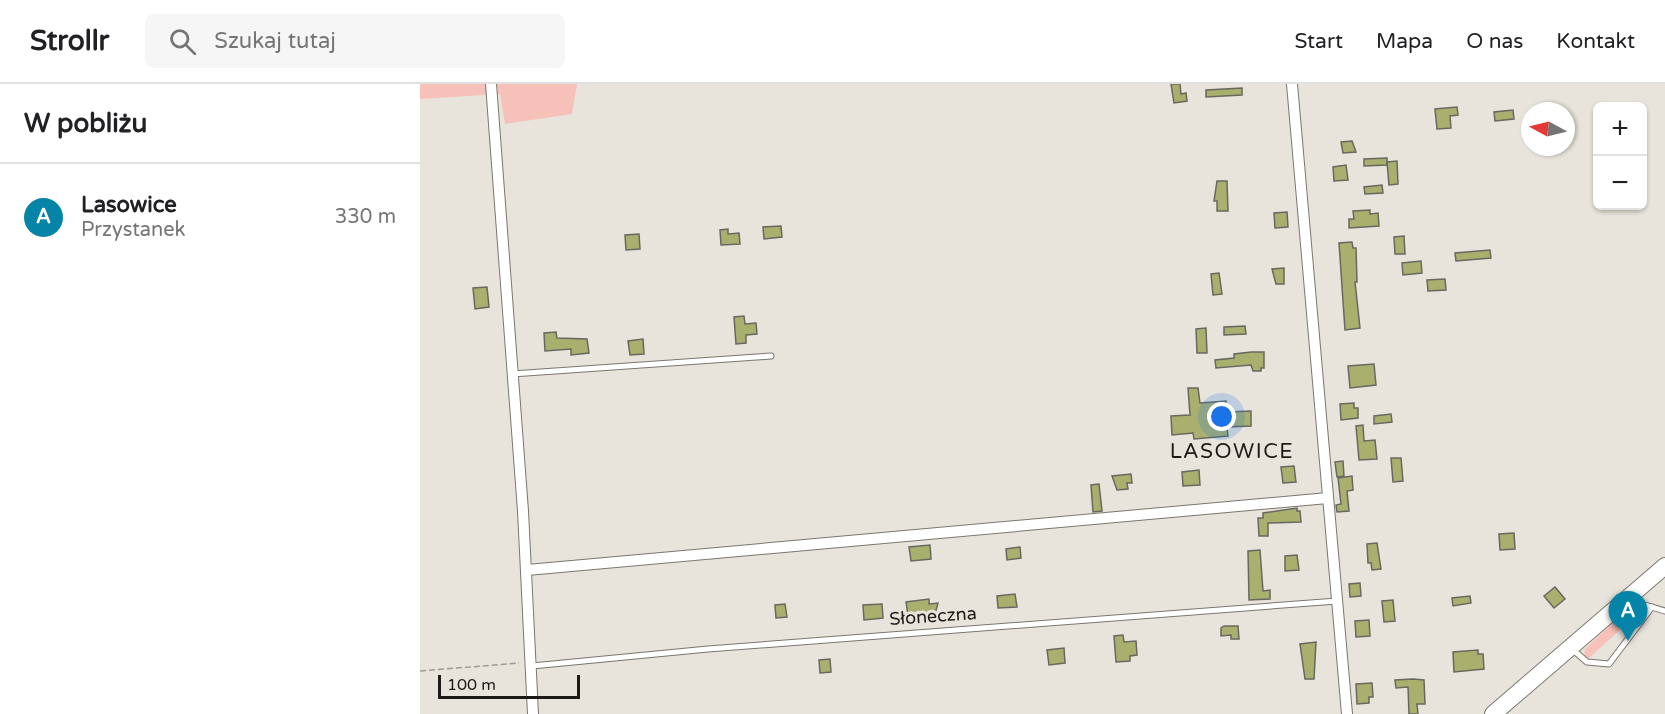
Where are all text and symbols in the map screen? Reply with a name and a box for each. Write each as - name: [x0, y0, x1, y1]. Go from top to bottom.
- search box: [145, 14, 565, 68]
- text: Strollr: [30, 24, 109, 58]
- icon: search: [166, 25, 199, 58]
- text: Szukaj tutaj: [214, 28, 336, 54]
- text: Start: [1295, 29, 1343, 54]
- text: Mapa: [1376, 29, 1433, 54]
- text: O nas: [1466, 29, 1523, 54]
- text: Kontakt: [1556, 29, 1635, 54]
- north arrow: [1521, 102, 1575, 156]
- map controls: [1593, 102, 1647, 210]
- button: +: [1593, 102, 1647, 156]
- text: W pobliżu: [24, 108, 147, 139]
- button: −: [1593, 156, 1647, 210]
- text: Lasowice: [81, 192, 177, 218]
- text: A: [36, 205, 51, 229]
- text: 330 m: [335, 205, 396, 229]
- text: Przystanek: [81, 218, 185, 242]
- your location: [1207, 402, 1236, 431]
- district label: LASOWICE: [1170, 439, 1294, 464]
- pin: A: [1608, 592, 1648, 641]
- street label: Słoneczna: [889, 602, 977, 630]
- scale bar: [438, 672, 580, 700]
- text: 100 m: [447, 675, 496, 695]

